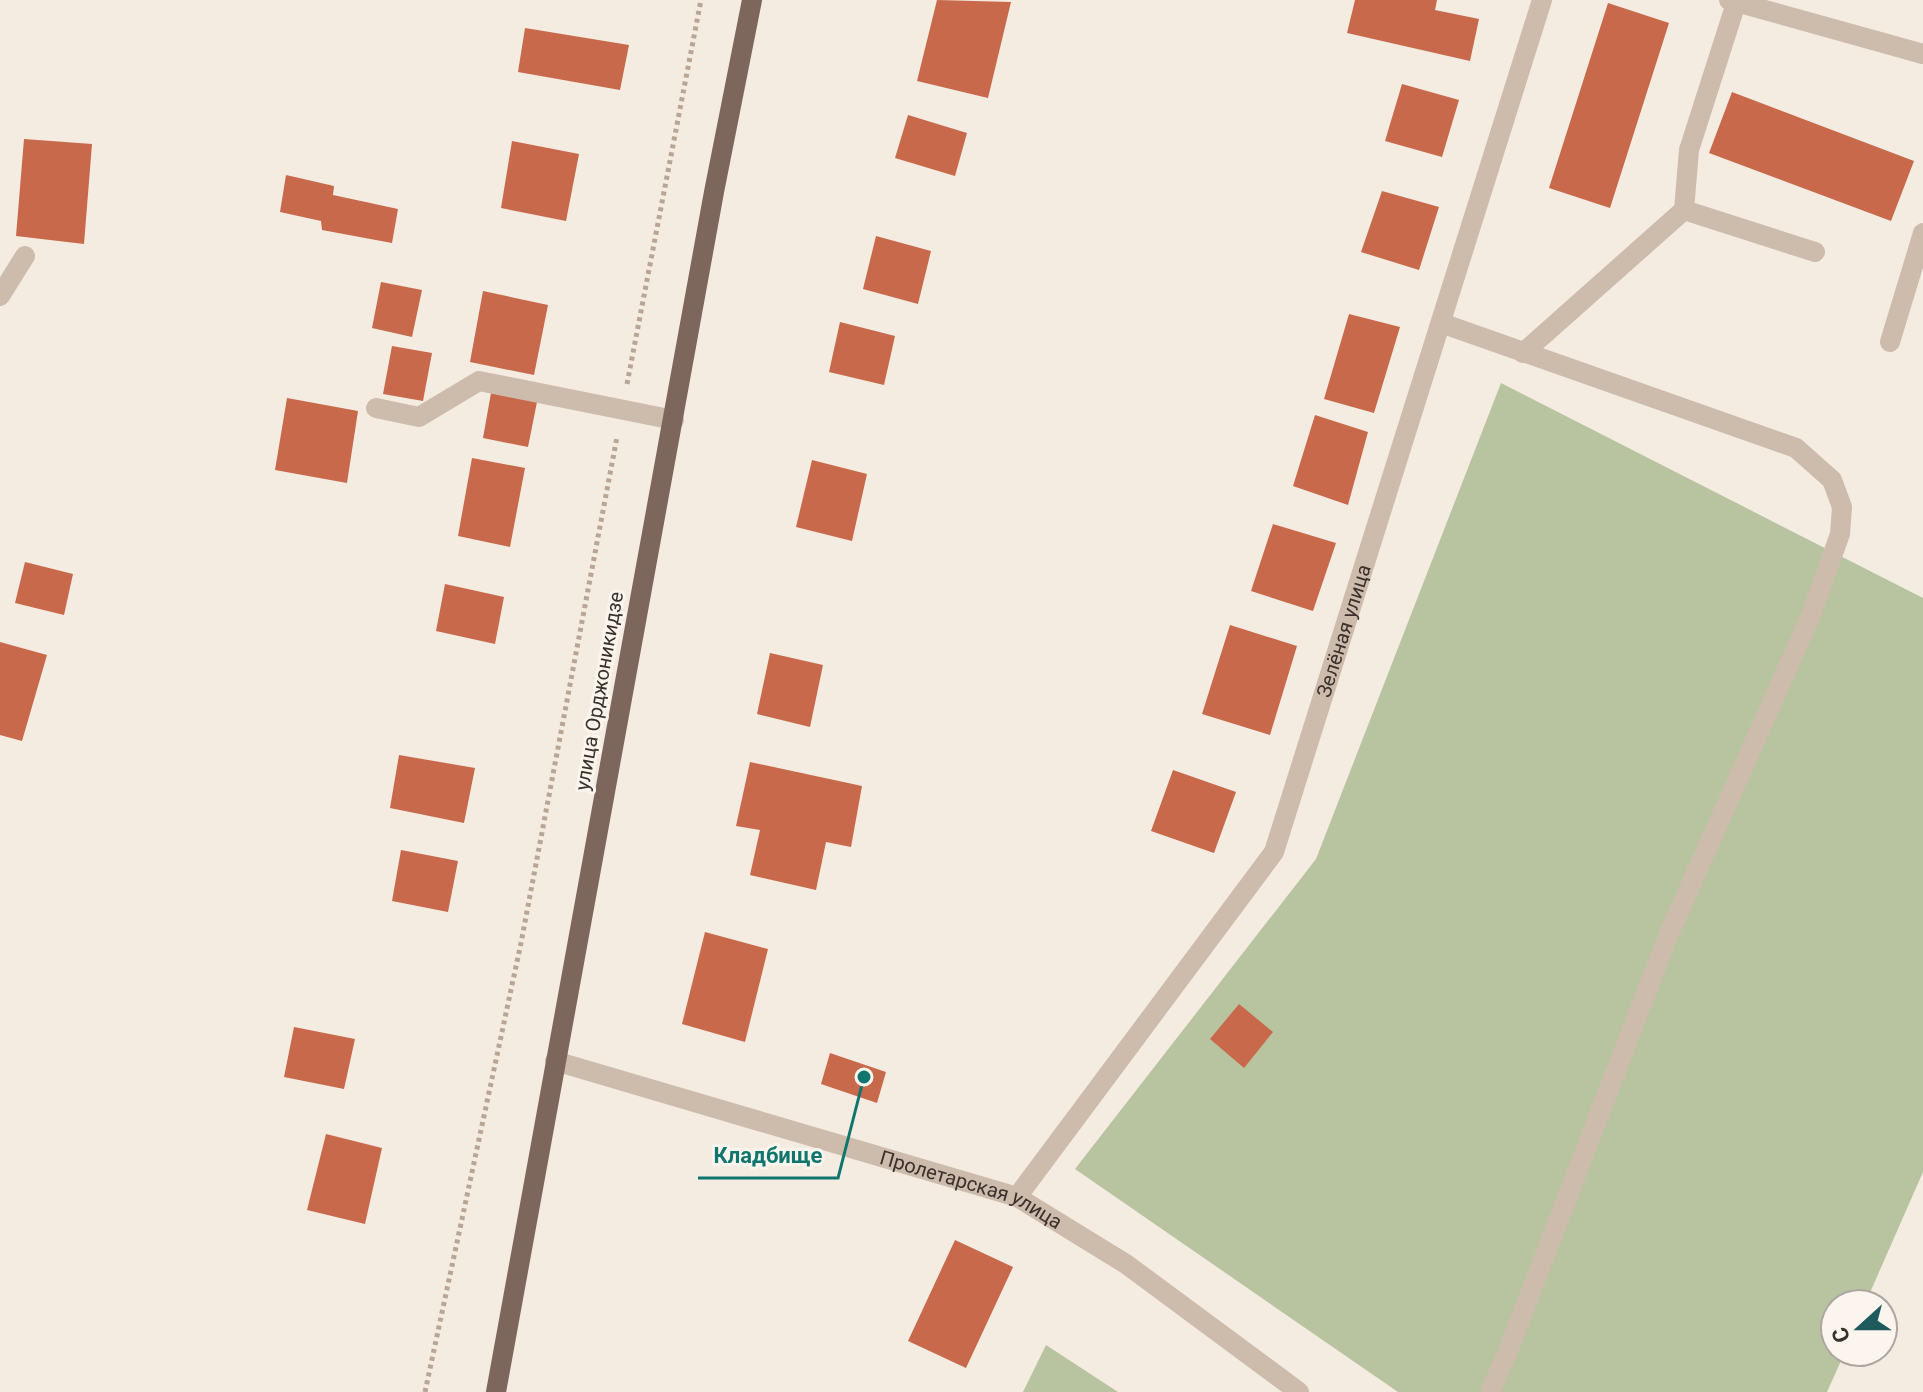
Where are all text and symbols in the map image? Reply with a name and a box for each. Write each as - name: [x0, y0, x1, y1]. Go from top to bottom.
- street label: Зелёная улица: [1311, 561, 1376, 700]
- street label: улица Орджоникидзе: [570, 590, 628, 792]
- callout: Кладбище: [698, 1132, 838, 1178]
- text: Кладбище: [714, 1143, 823, 1168]
- street label: Пролетарская улица: [877, 1145, 1067, 1234]
- north arrow: [1819, 1288, 1899, 1368]
- text: С: [1827, 1324, 1855, 1346]

